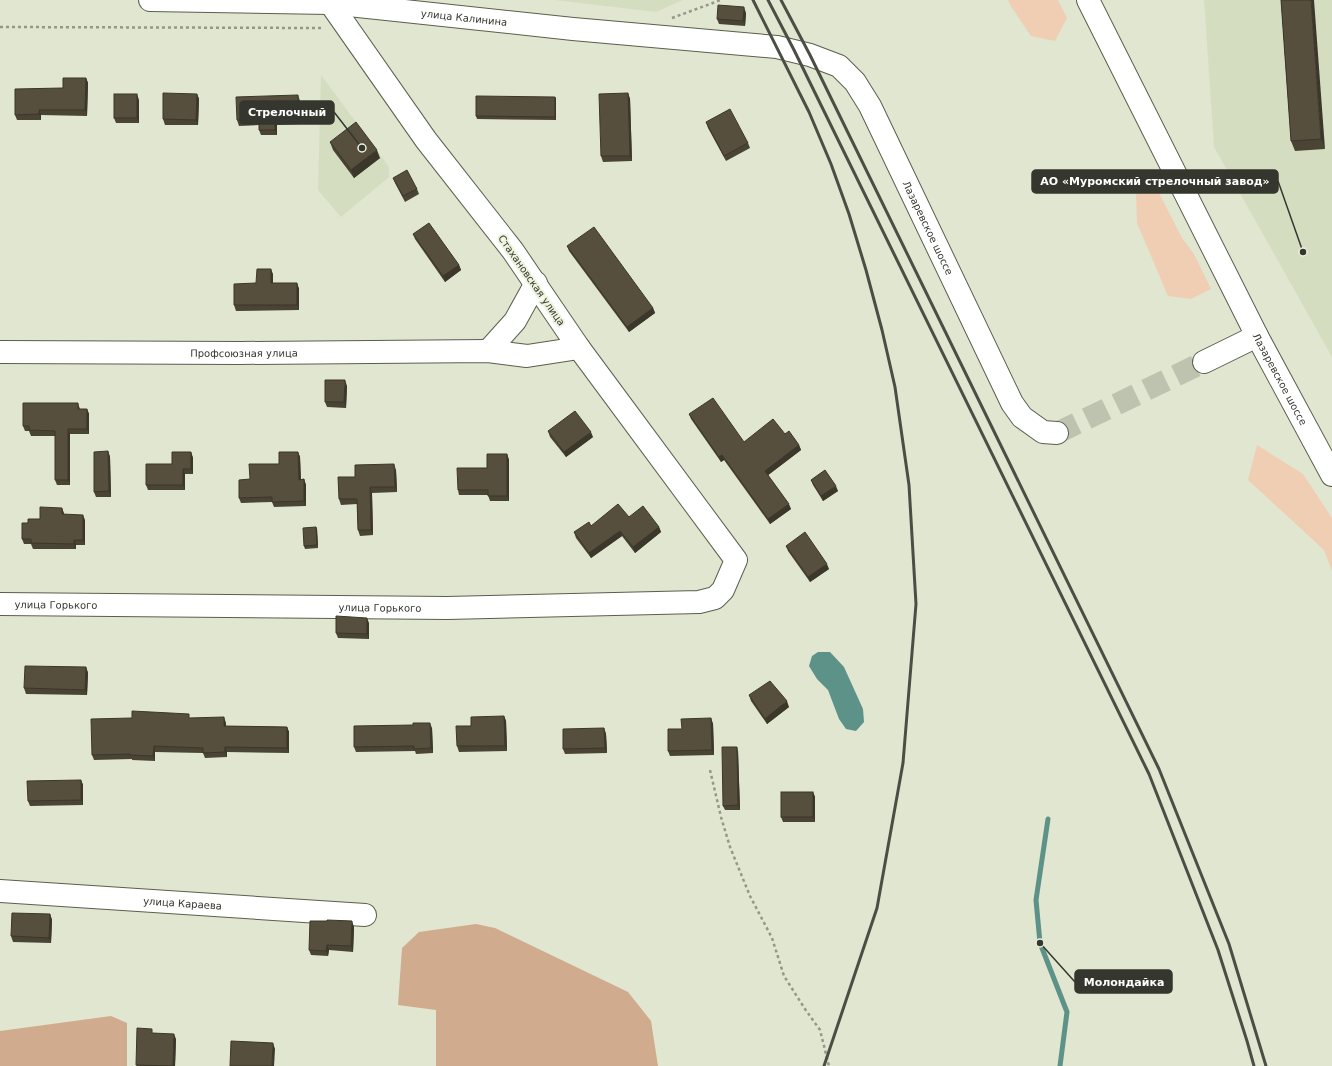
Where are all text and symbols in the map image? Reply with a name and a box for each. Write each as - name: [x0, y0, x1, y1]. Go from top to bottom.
- street label: улица Калинина: [420, 8, 508, 28]
- callout: Стрелочный: [240, 101, 334, 124]
- text: Стрелочный: [248, 106, 326, 119]
- callout: АО «Муромский стрелочный завод»: [1032, 170, 1278, 193]
- text: АО «Муромский стрелочный завод»: [1040, 175, 1270, 188]
- street label: Лазаревское шоссе: [901, 179, 955, 277]
- street label: Стахановская улица: [496, 233, 567, 328]
- street label: Лазаревское шоссе: [1250, 331, 1309, 427]
- street label: Профсоюзная улица: [190, 348, 298, 359]
- street label: улица Горького: [14, 599, 98, 611]
- street label: улица Горького: [338, 602, 422, 614]
- street label: улица Караева: [143, 895, 222, 912]
- callout: Молондайка: [1075, 970, 1172, 993]
- text: Молондайка: [1084, 976, 1164, 989]

